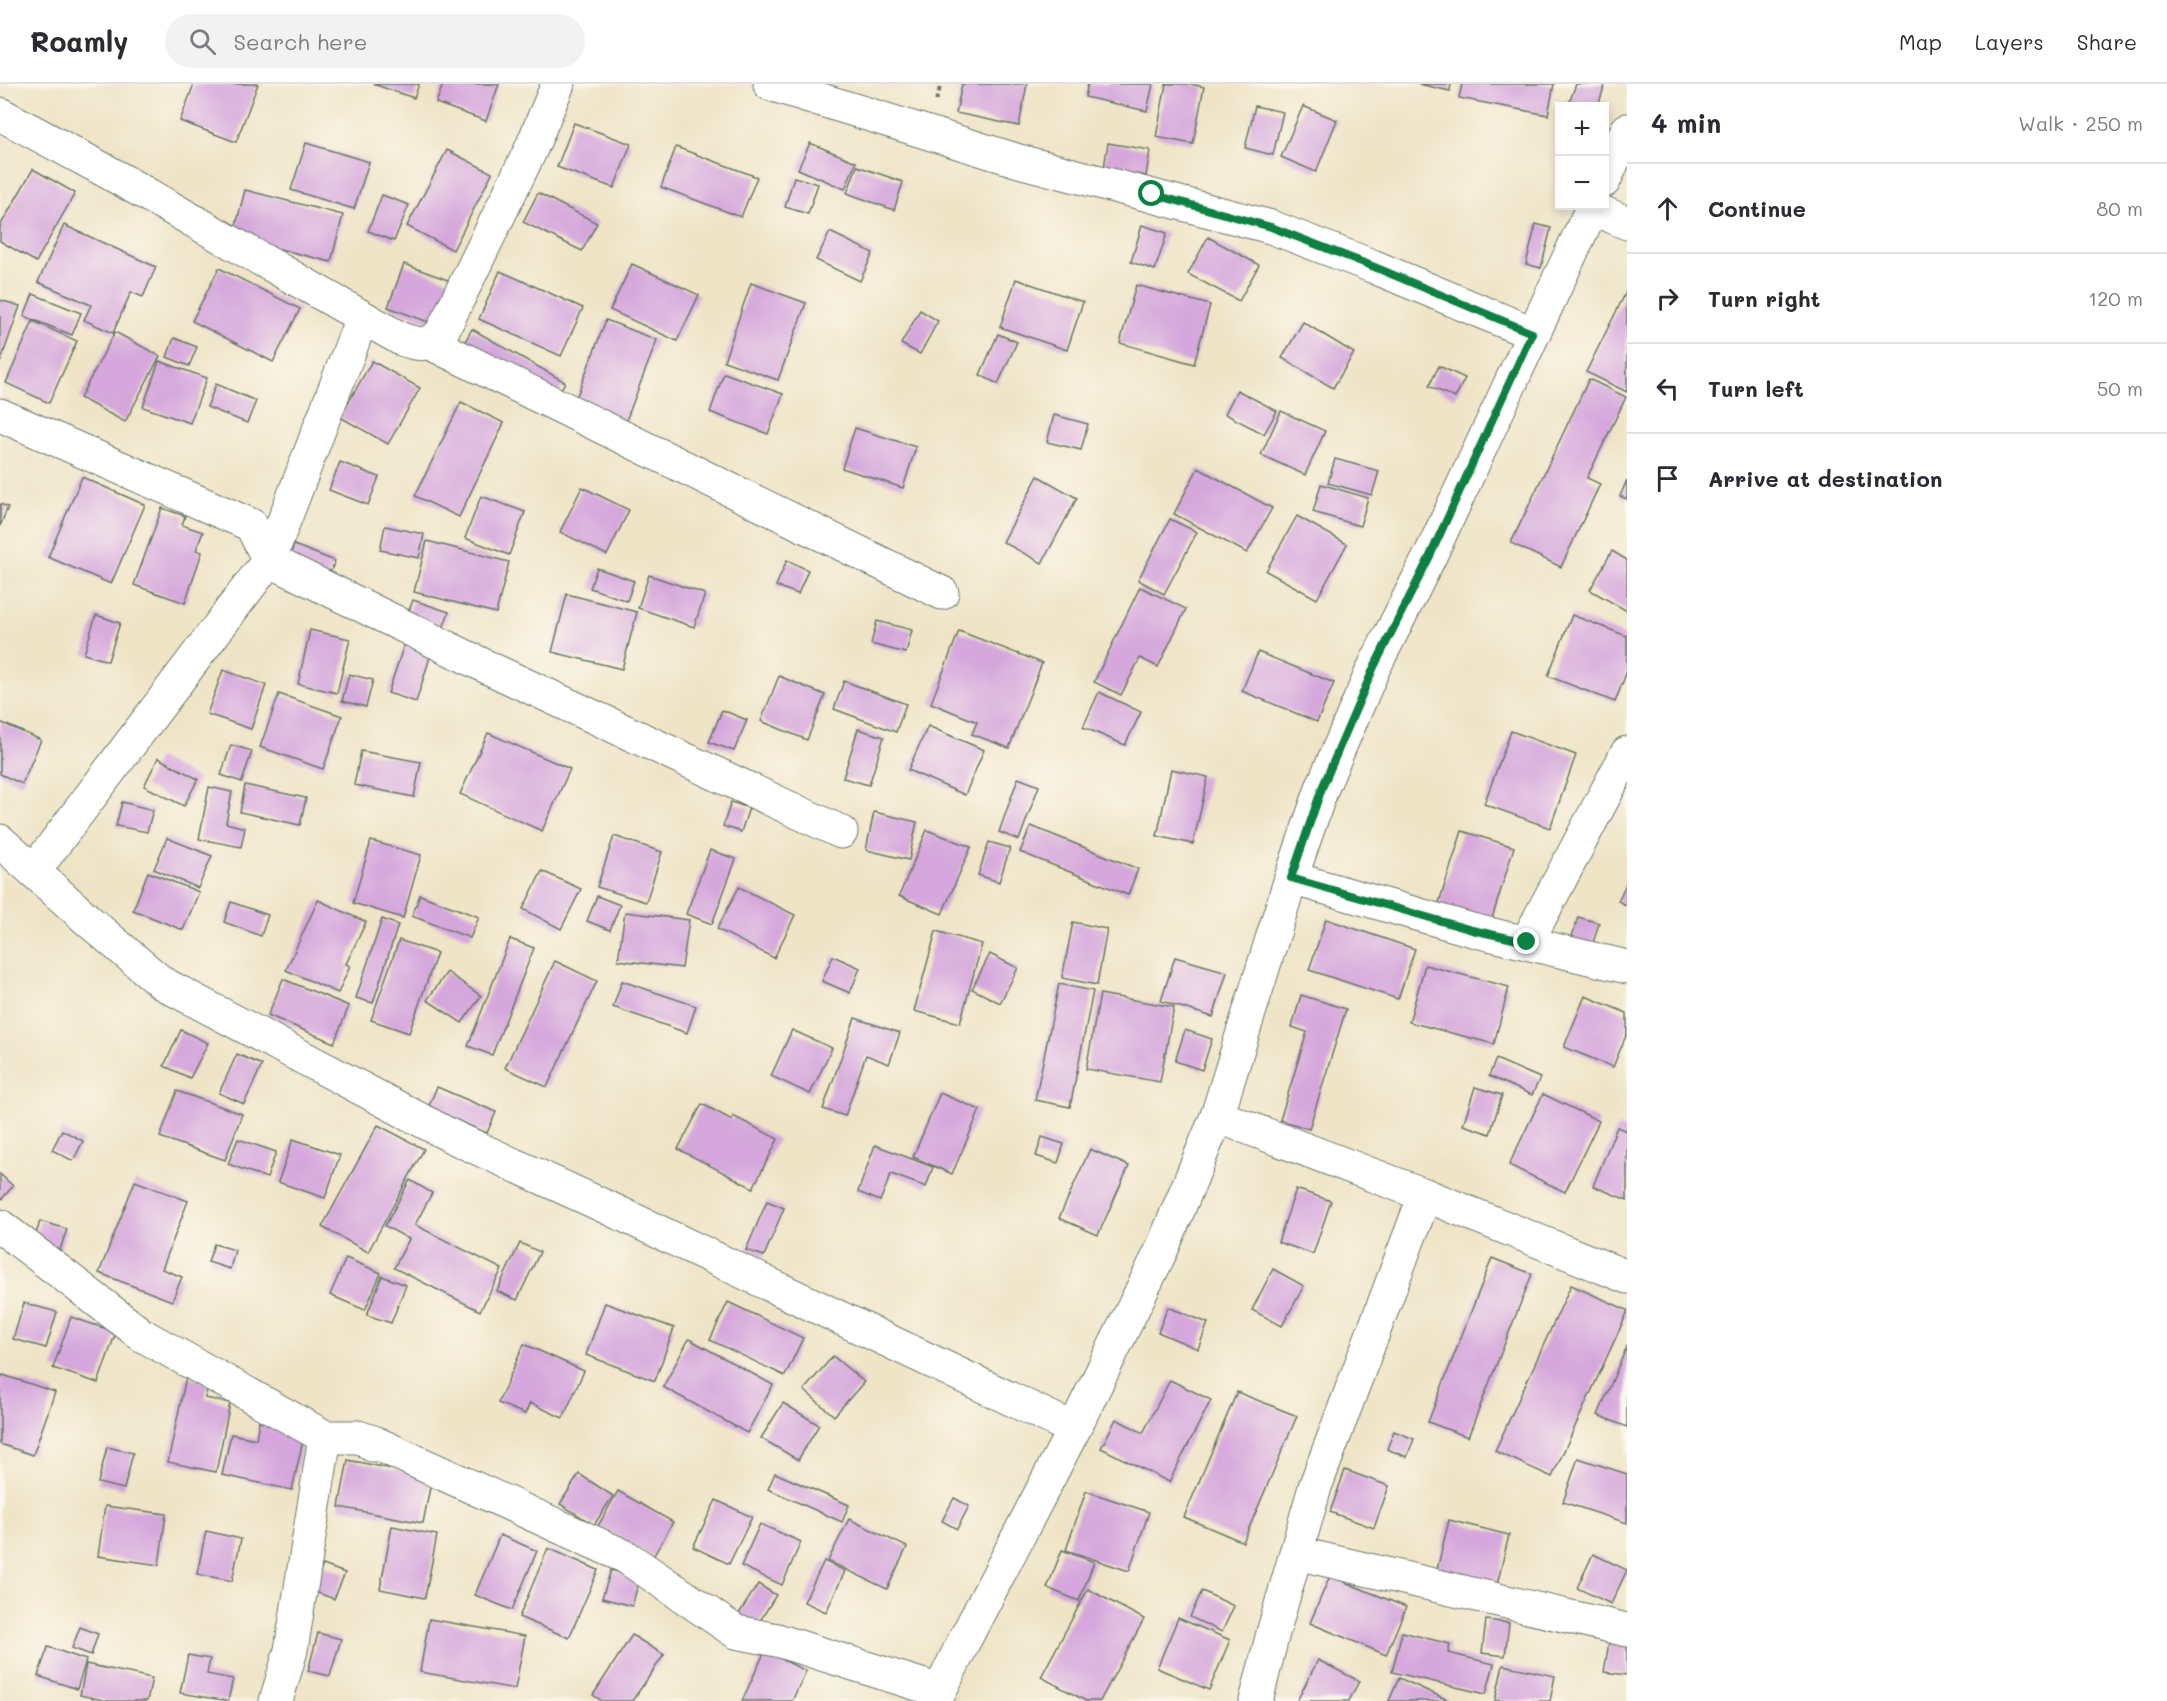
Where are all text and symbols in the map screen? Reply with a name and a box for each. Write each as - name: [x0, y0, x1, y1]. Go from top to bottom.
- search box: [165, 14, 585, 68]
- text: Roamly: [30, 23, 129, 59]
- icon: search: [186, 25, 219, 58]
- text: Search here: [234, 27, 367, 56]
- text: Map: [1899, 28, 1942, 55]
- text: Layers: [1975, 28, 2044, 55]
- text: Share: [2077, 28, 2137, 55]
- map controls: [1555, 102, 1609, 210]
- button: +: [1555, 102, 1609, 156]
- text: 4 min: [1651, 106, 1721, 140]
- text: Walk · 250 m: [2018, 110, 2143, 136]
- button: −: [1555, 156, 1609, 210]
- route start: [1138, 180, 1164, 206]
- icon: ahead: [1651, 192, 1684, 225]
- text: Continue: [1708, 194, 1806, 223]
- text: 80 m: [2096, 195, 2143, 221]
- icon: right: [1651, 282, 1684, 315]
- text: Turn right: [1708, 284, 1820, 313]
- text: 120 m: [2088, 285, 2143, 311]
- icon: left: [1651, 372, 1684, 405]
- text: Turn left: [1708, 374, 1804, 403]
- text: 50 m: [2097, 375, 2143, 401]
- icon: arrive: [1651, 462, 1684, 495]
- text: Arrive at destination: [1708, 464, 1943, 493]
- route end: [1513, 928, 1539, 954]

